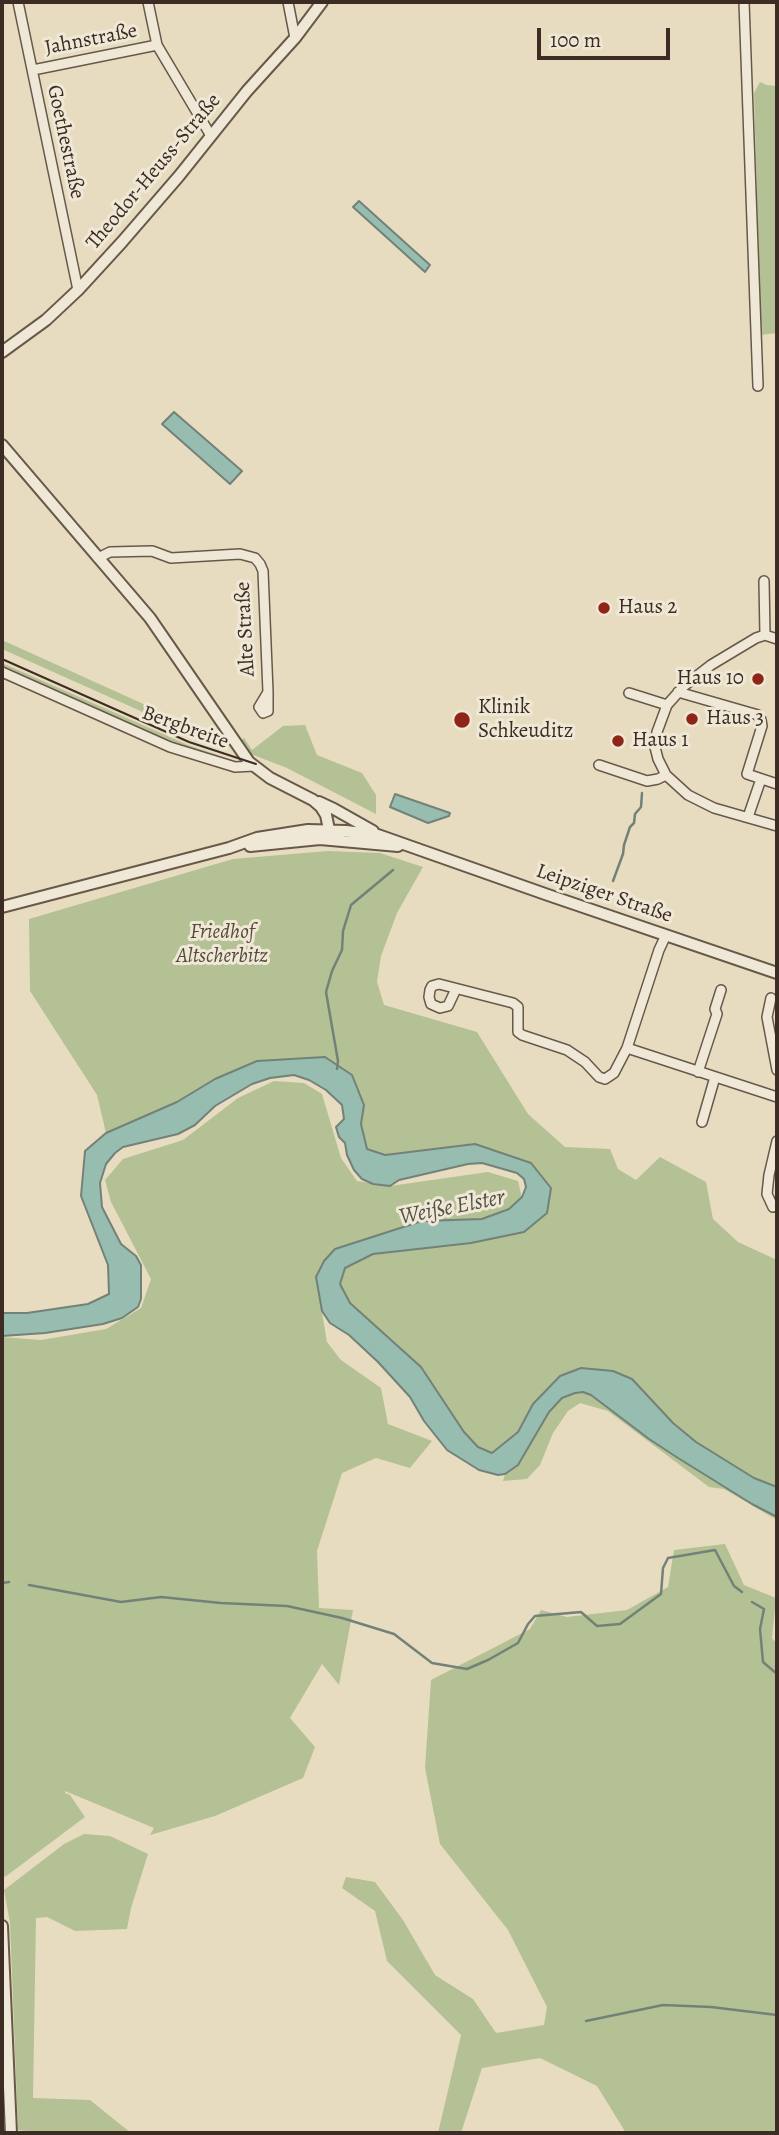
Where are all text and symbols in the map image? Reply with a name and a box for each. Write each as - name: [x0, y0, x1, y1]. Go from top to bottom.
- scale bar: [541, 14, 674, 58]
- street label: Jahnstraße: [43, 19, 139, 61]
- text: 100 m: [550, 26, 601, 54]
- street label: Goethestraße: [41, 83, 89, 201]
- street label: Theodor-Heuss-Straße: [81, 89, 227, 255]
- street label: Alte Straße: [231, 581, 261, 677]
- place label: Haus 2: [618, 595, 677, 621]
- marker: Haus 2: [596, 600, 612, 616]
- place label: Haus 10: [676, 666, 744, 692]
- marker: Haus 10: [750, 671, 766, 687]
- place label: Klinik Schkeuditz: [478, 695, 573, 745]
- street label: Bergbreite: [138, 701, 232, 755]
- place label: Haus 3: [706, 706, 764, 732]
- marker: Klinik Schkeuditz: [452, 710, 472, 730]
- marker: Haus 3: [684, 711, 700, 727]
- place label: Haus 1: [632, 728, 688, 754]
- marker: Haus 1: [610, 733, 626, 749]
- street label: Leipziger Straße: [533, 859, 675, 929]
- park label: Friedhof Altscherbitz: [176, 920, 268, 970]
- water label: Weiße Elster: [397, 1184, 507, 1232]

